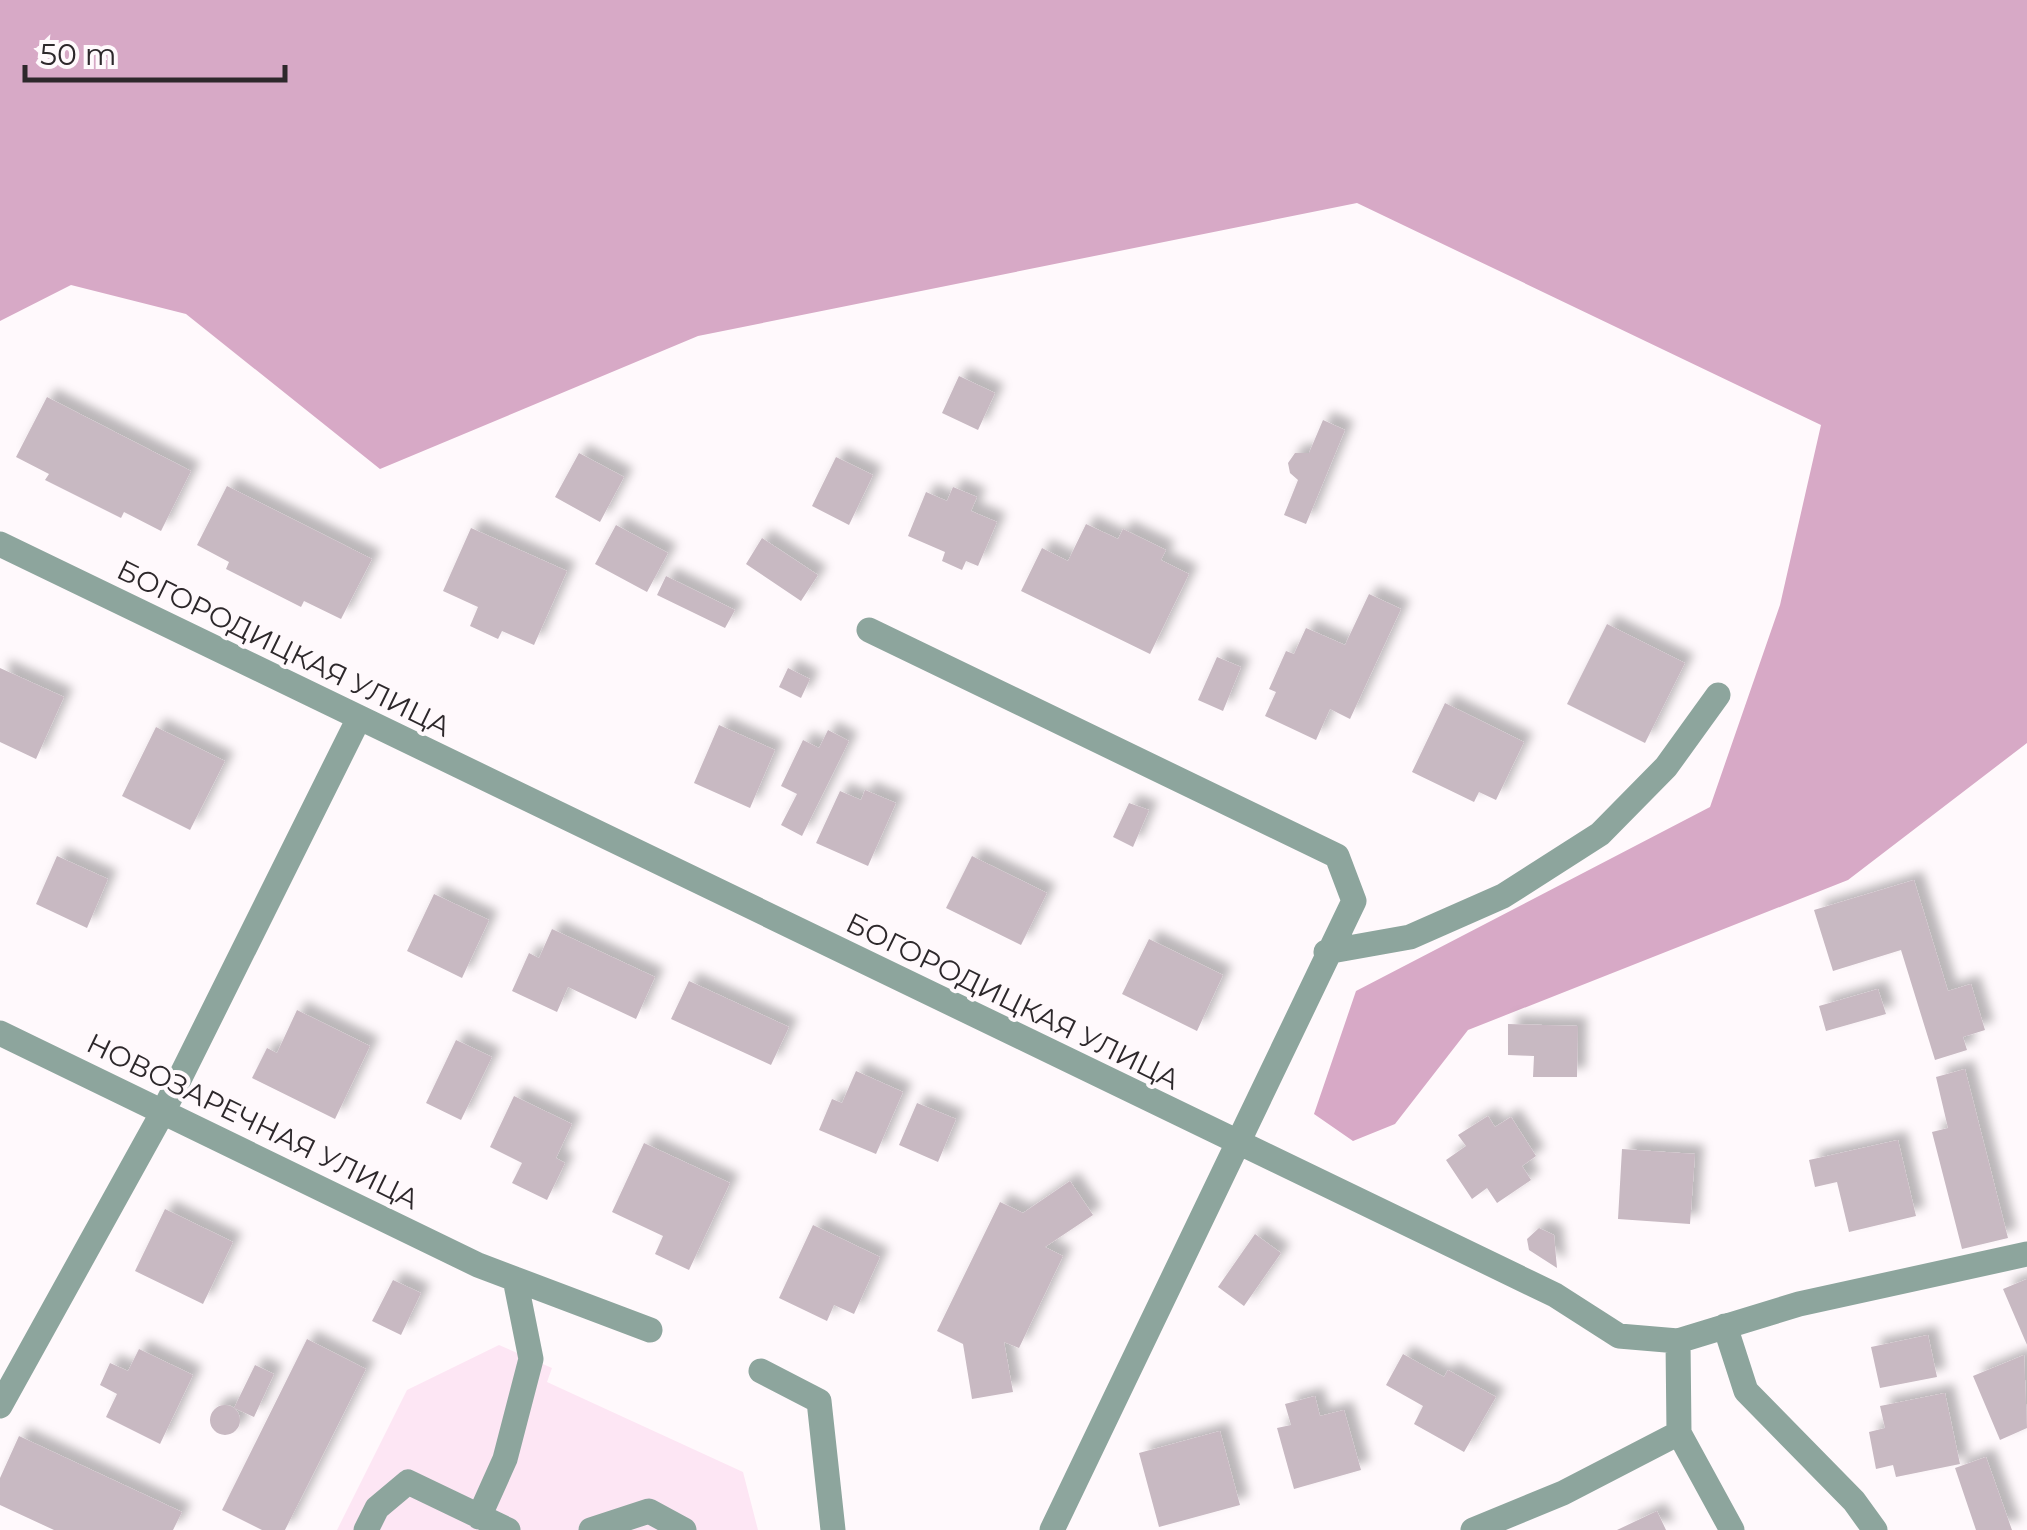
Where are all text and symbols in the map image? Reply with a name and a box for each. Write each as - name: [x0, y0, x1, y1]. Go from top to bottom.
- scale bar: [25, 20, 285, 82]
- text: 50 m: [40, 36, 117, 73]
- street label: БОГОРОДИЦКАЯ УЛИЦА: [112, 552, 456, 744]
- street label: БОГОРОДИЦКАЯ УЛИЦА: [841, 905, 1185, 1097]
- street label: НОВОЗАРЕЧНАЯ УЛИЦА: [81, 1026, 425, 1216]

